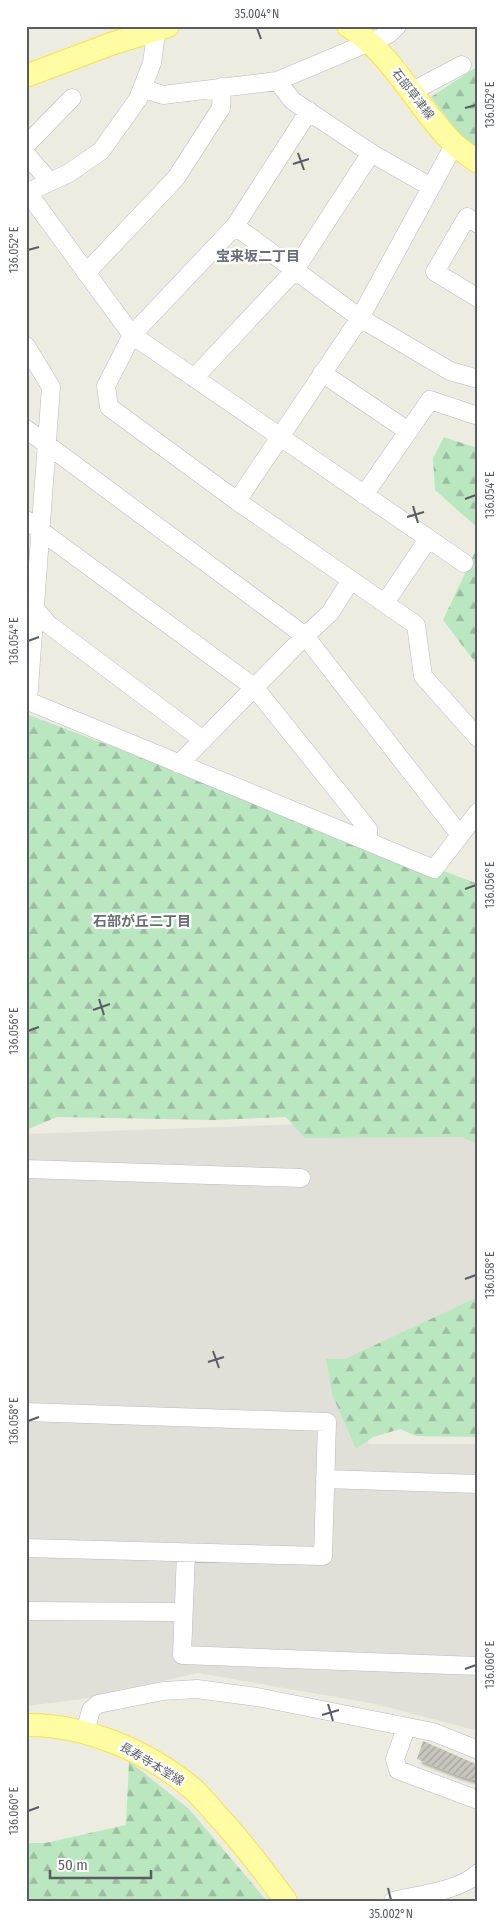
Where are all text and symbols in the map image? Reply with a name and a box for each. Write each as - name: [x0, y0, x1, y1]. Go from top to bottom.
- text: 35.004°N: [235, 7, 279, 21]
- street label: 石部草津線: [389, 66, 437, 122]
- text: 136.052°E: [483, 81, 497, 128]
- text: 136.052°E: [7, 226, 21, 273]
- district label: 宝来坂二丁目: [216, 248, 300, 265]
- text: 136.054°E: [483, 471, 497, 519]
- text: 136.054°E: [7, 617, 21, 665]
- text: 136.056°E: [483, 861, 497, 909]
- district label: 石部が丘二丁目: [93, 913, 191, 930]
- text: 136.056°E: [7, 1007, 21, 1055]
- text: 136.058°E: [483, 1251, 497, 1299]
- text: 136.058°E: [7, 1397, 21, 1445]
- text: 136.060°E: [483, 1641, 497, 1689]
- street label: 長寿寺本堂線: [118, 1739, 186, 1789]
- text: 136.060°E: [7, 1787, 21, 1835]
- scale bar: [50, 1847, 151, 1879]
- text: 50 m: [58, 1856, 88, 1874]
- text: 35.002°N: [369, 1907, 413, 1921]

